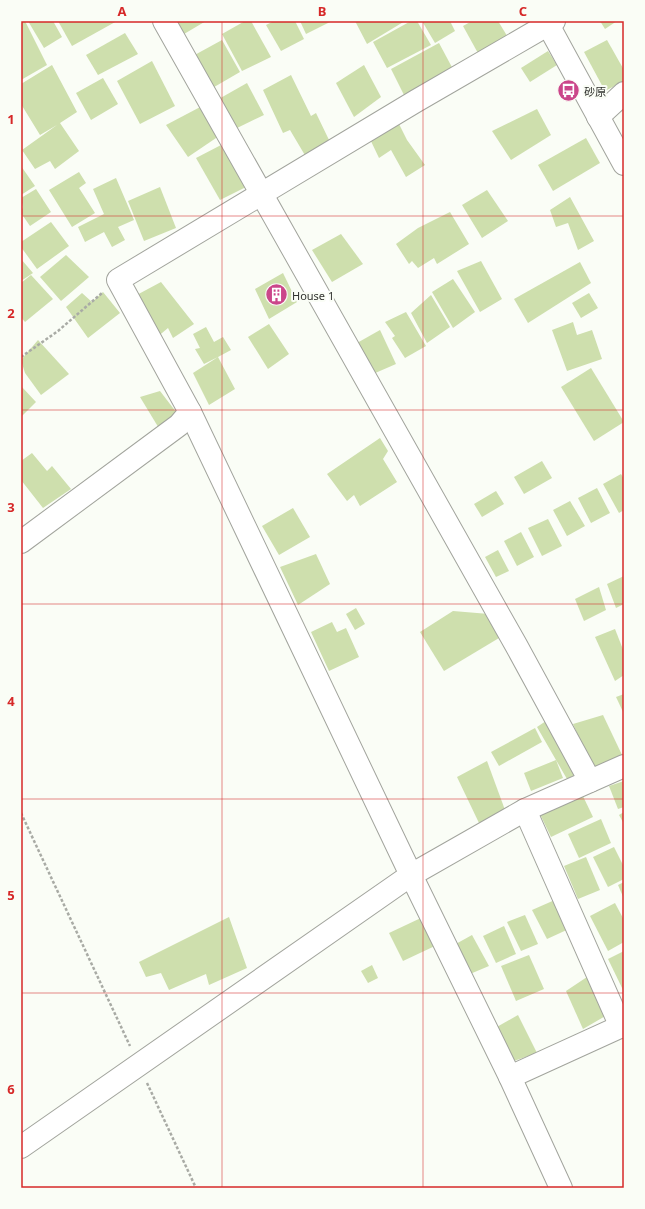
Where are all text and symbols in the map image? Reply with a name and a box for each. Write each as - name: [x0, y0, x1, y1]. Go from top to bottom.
- text: A: [118, 2, 127, 20]
- text: B: [318, 2, 326, 20]
- text: C: [519, 2, 527, 20]
- bus stop icon: 砂原: [555, 78, 581, 104]
- place label: 砂原: [584, 84, 606, 99]
- text: 1: [7, 110, 15, 128]
- building icon: House 1: [263, 282, 289, 308]
- place label: House 1: [292, 288, 334, 303]
- text: 2: [7, 304, 15, 322]
- text: 3: [7, 498, 15, 516]
- text: 4: [7, 692, 15, 710]
- text: 5: [7, 886, 15, 904]
- text: 6: [7, 1080, 15, 1098]

